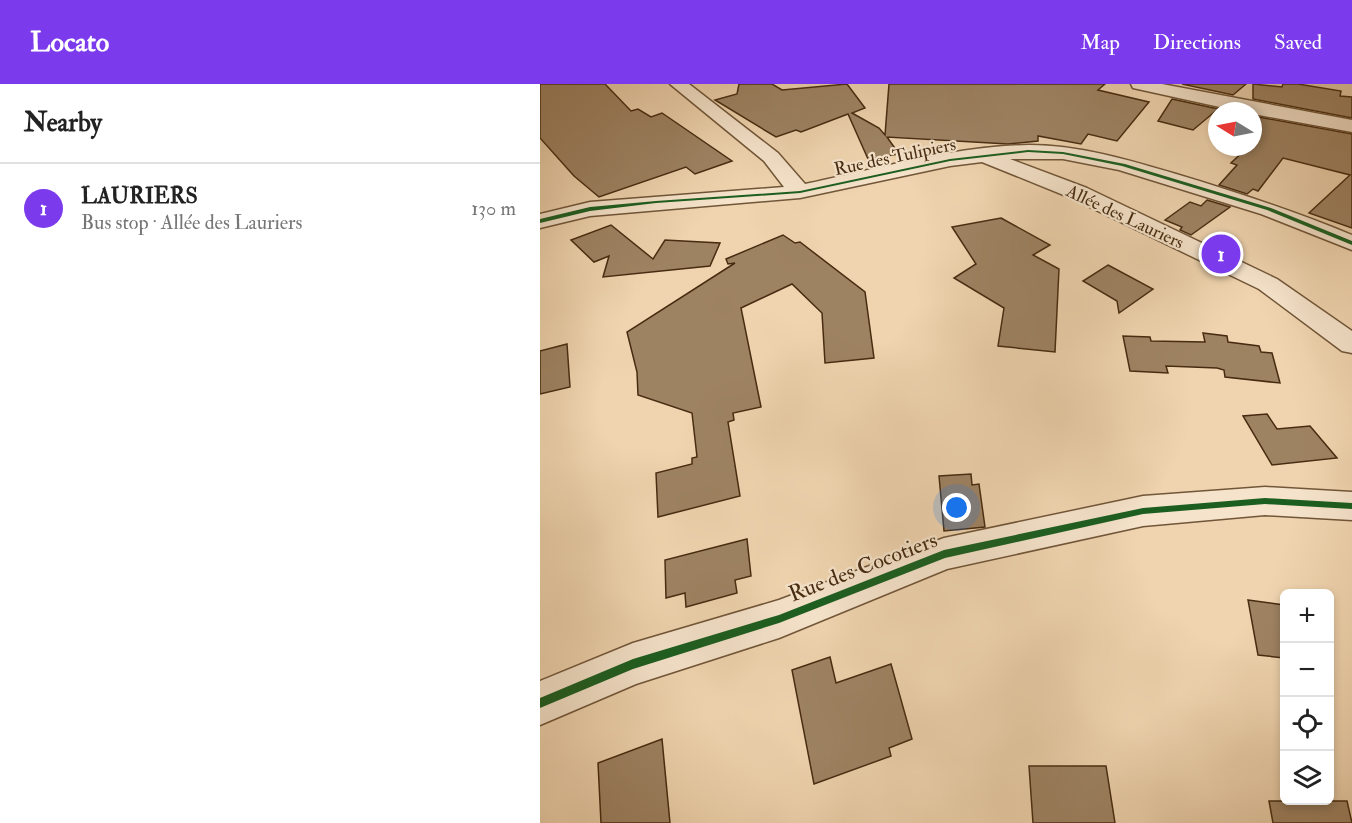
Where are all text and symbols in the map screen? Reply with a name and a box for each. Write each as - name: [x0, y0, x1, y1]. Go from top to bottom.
- text: Locato: [30, 25, 109, 60]
- text: Map: [1080, 29, 1120, 56]
- text: Directions: [1153, 29, 1241, 56]
- text: Saved: [1274, 29, 1322, 56]
- north arrow: [1208, 102, 1262, 156]
- text: Nearby: [24, 107, 102, 139]
- street label: Rue des Tulipiers: [832, 133, 958, 181]
- street label: Allée des Lauriers: [1062, 179, 1188, 254]
- text: LAURIERS: [81, 182, 198, 210]
- text: 1: [40, 196, 47, 221]
- text: 130 m: [471, 196, 516, 221]
- text: Bus stop · Allée des Lauriers: [81, 210, 302, 235]
- pin: 1: [1202, 232, 1240, 276]
- your location: [942, 493, 971, 522]
- street label: Rue des Cocotiers: [785, 526, 941, 608]
- map controls: [1280, 589, 1334, 805]
- button: +: [1280, 589, 1334, 643]
- button: −: [1280, 643, 1334, 697]
- button: locate: [1280, 697, 1334, 751]
- button: layers: [1280, 751, 1334, 805]

